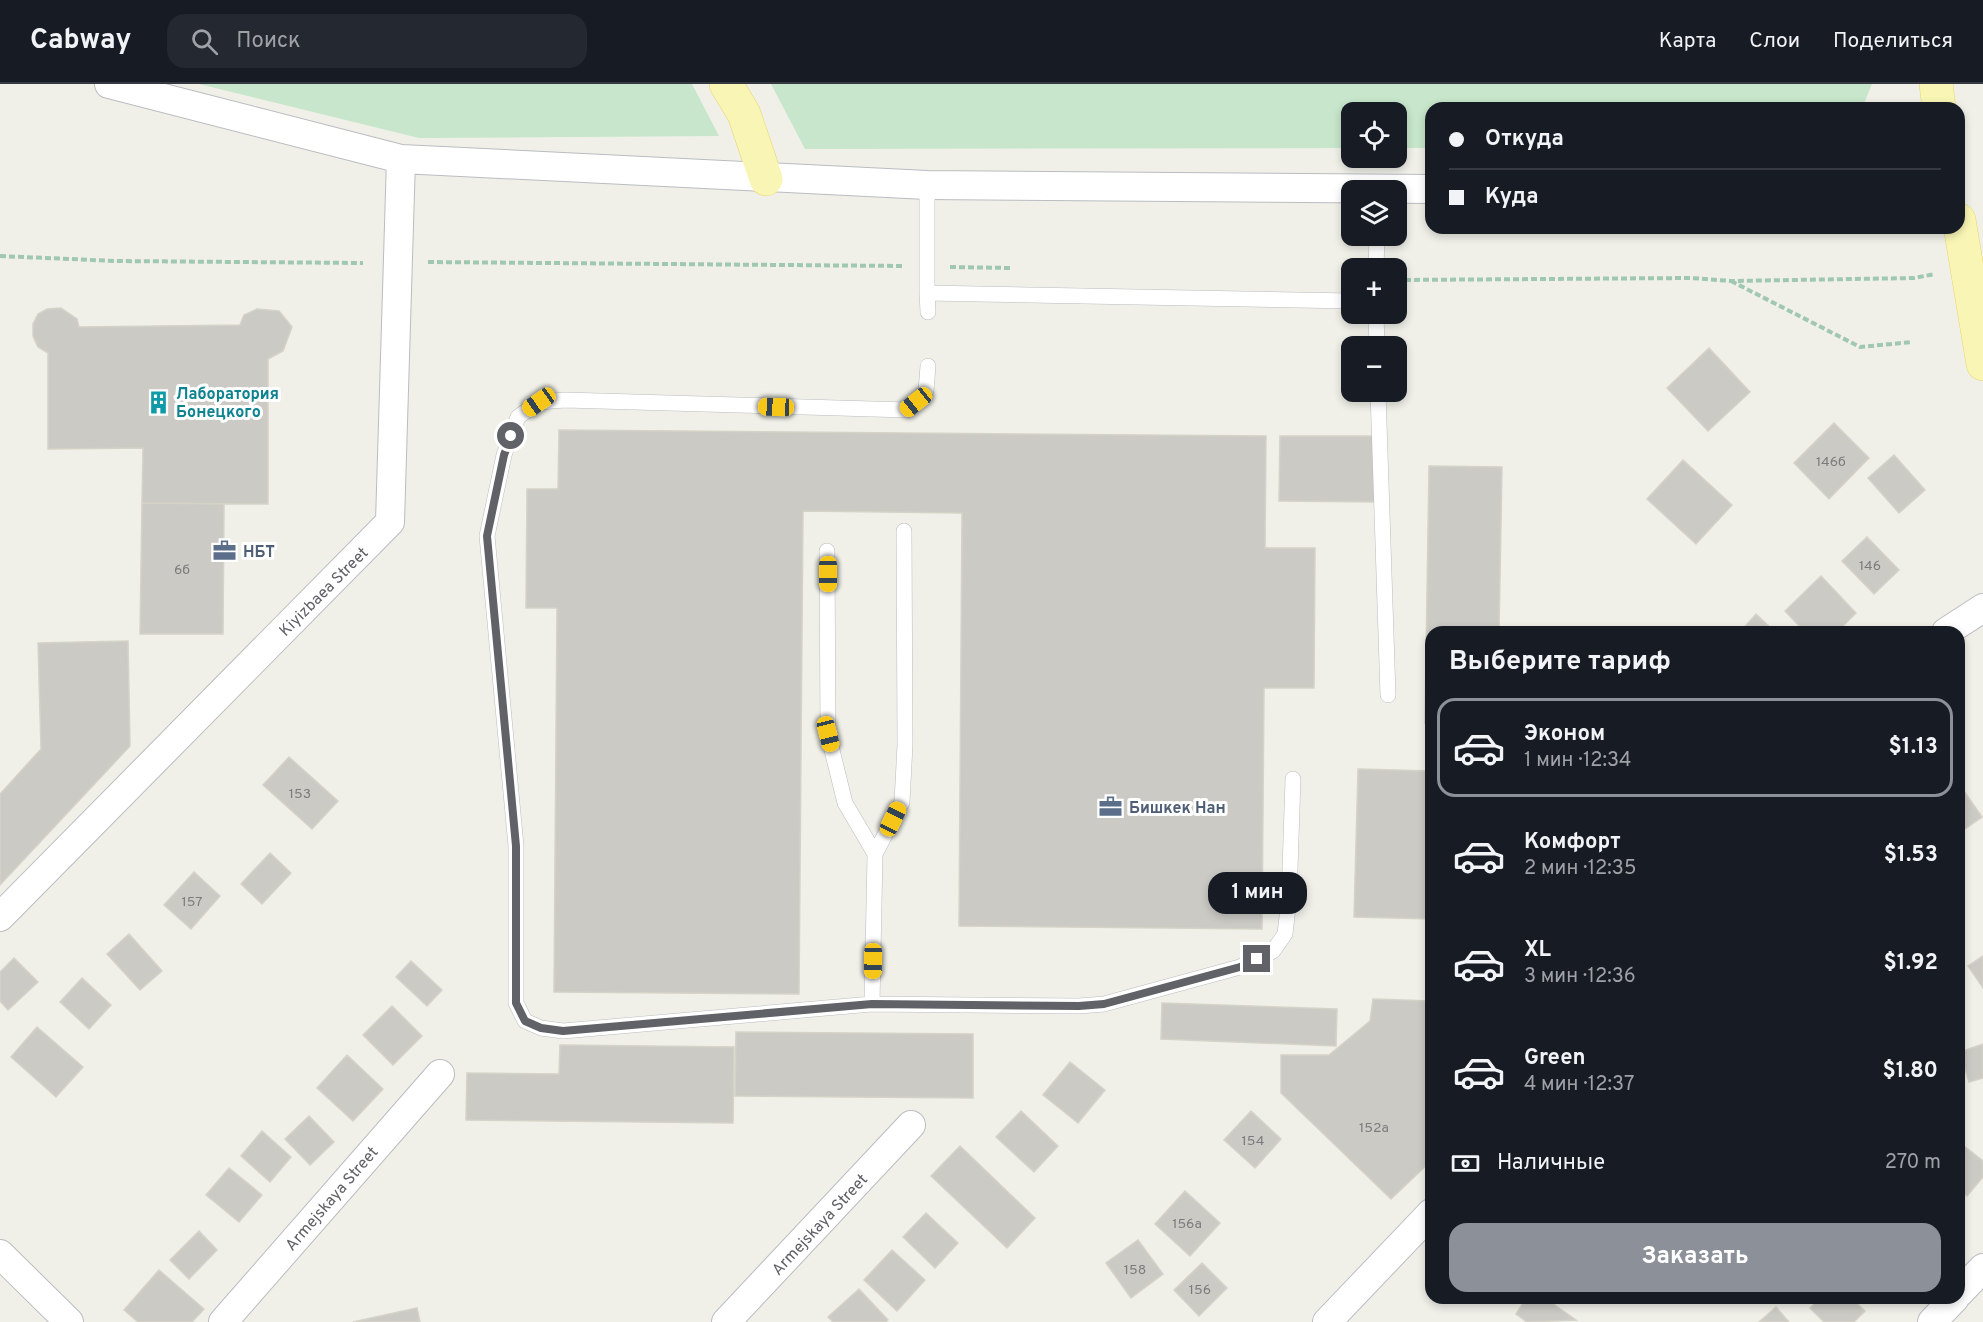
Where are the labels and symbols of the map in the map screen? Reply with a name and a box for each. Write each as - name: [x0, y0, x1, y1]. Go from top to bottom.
- car: [519, 384, 559, 420]
- car: [896, 384, 936, 420]
- place label: Лаборатория Бонецкого: [176, 385, 279, 423]
- building icon: Лаборатория Бонецкого: [145, 389, 171, 415]
- car: [758, 397, 794, 417]
- route start: [497, 422, 524, 449]
- house number: 146б: [1816, 454, 1846, 471]
- office icon: НБТ: [212, 538, 238, 564]
- place label: НБТ: [243, 543, 275, 563]
- street label: Kiyizbaea Street: [276, 544, 373, 641]
- car: [819, 556, 837, 592]
- house number: 146: [1859, 558, 1881, 575]
- house number: 6б: [174, 562, 190, 579]
- car: [815, 714, 841, 754]
- house number: 153: [289, 786, 311, 803]
- office icon: Бишкек Нан: [1098, 794, 1124, 820]
- car: [877, 799, 909, 839]
- place label: Бишкек Нан: [1129, 799, 1226, 819]
- callout: 1 мин: [1208, 872, 1306, 914]
- house number: 157: [181, 894, 203, 911]
- car: [864, 943, 882, 979]
- route end: [1243, 945, 1270, 972]
- house number: 152а: [1359, 1120, 1389, 1137]
- house number: 154: [1242, 1133, 1264, 1150]
- street label: Armejskaya Street: [282, 1143, 383, 1256]
- street label: Armejskaya Street: [768, 1170, 873, 1280]
- house number: 156а: [1172, 1216, 1202, 1233]
- house number: 158: [1124, 1262, 1146, 1279]
- house number: 156: [1189, 1282, 1211, 1299]

